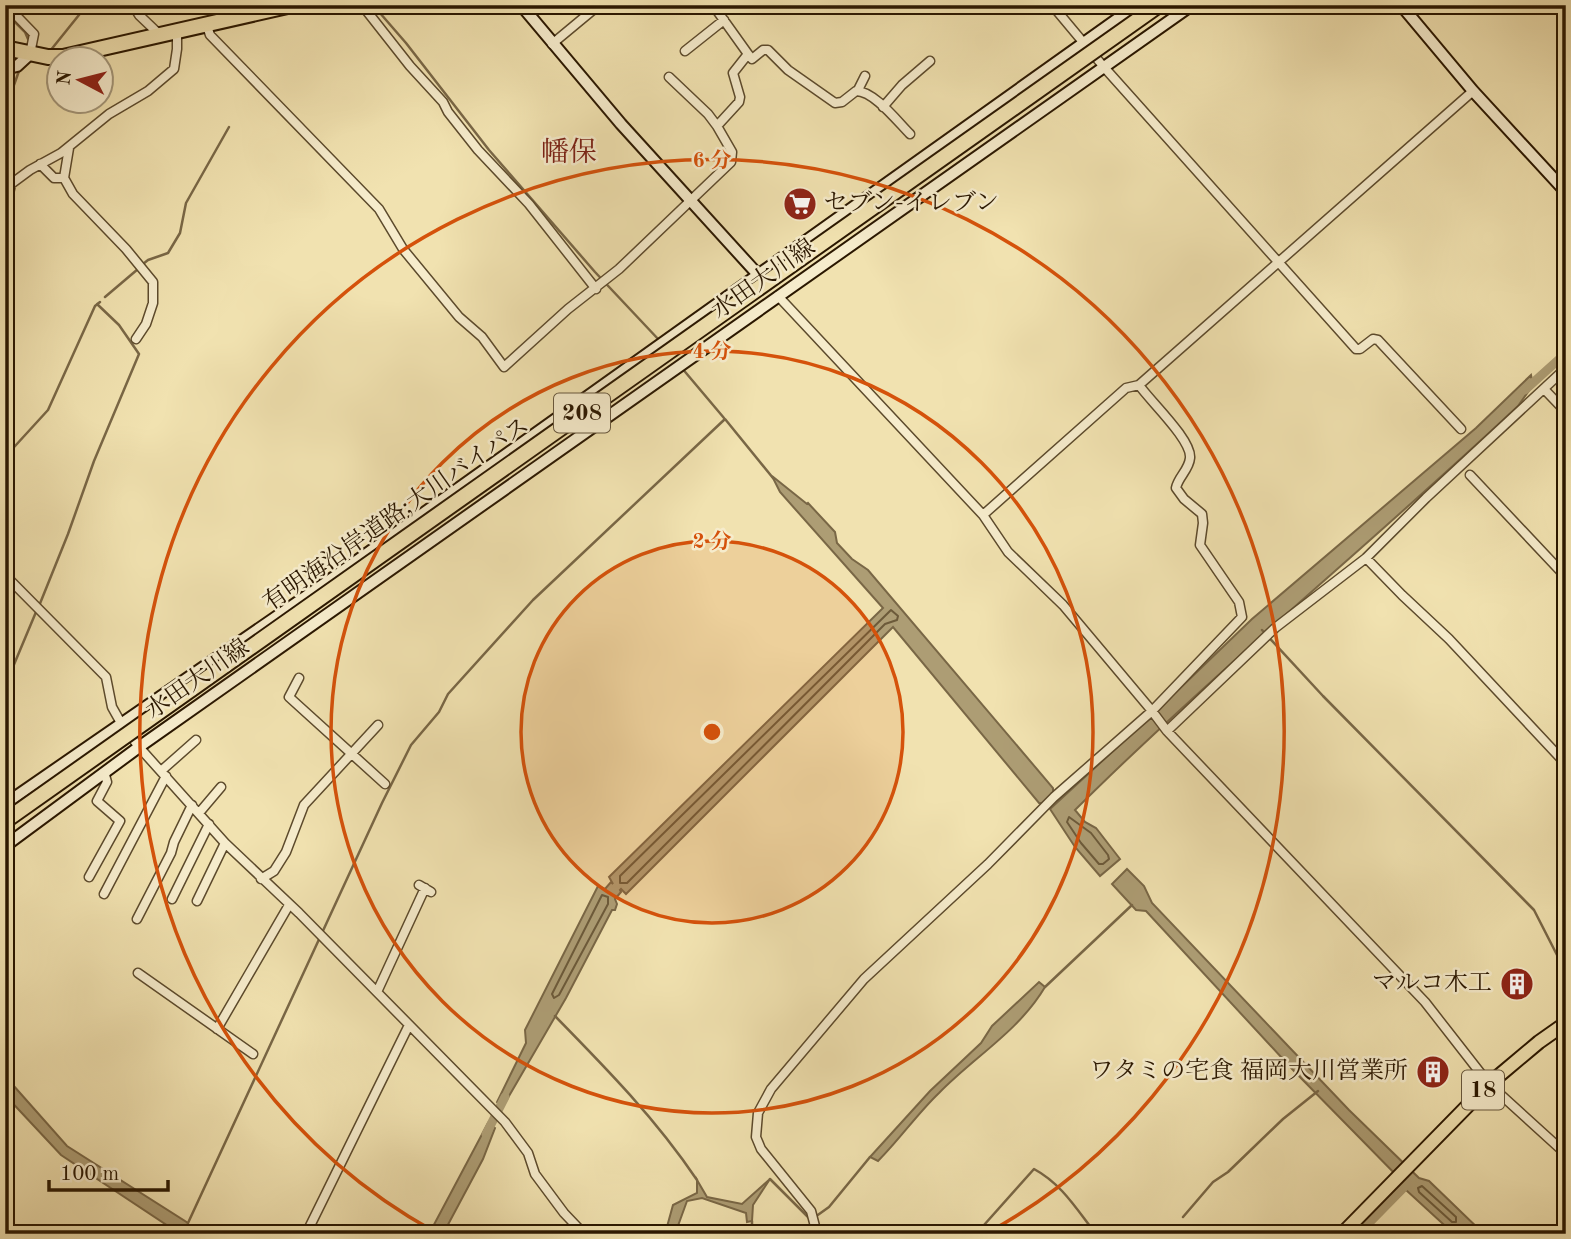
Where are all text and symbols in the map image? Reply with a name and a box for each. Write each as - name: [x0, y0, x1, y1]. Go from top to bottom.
- north arrow: [46, 46, 116, 116]
- text: N: [55, 69, 76, 87]
- district label: 幡保: [541, 137, 597, 168]
- text: 6 分: [692, 149, 732, 172]
- supermarket icon: セブン-イレブン: [781, 185, 819, 223]
- place label: セブン-イレブン: [824, 190, 999, 216]
- street label: 水田大川線: [706, 233, 820, 324]
- text: 4 分: [692, 340, 732, 363]
- road number: 208: [554, 394, 610, 432]
- street label: 有明海沿岸道路;大川バイパス: [258, 411, 534, 616]
- text: 2 分: [692, 530, 732, 553]
- street label: 水田大川線: [140, 633, 254, 724]
- centre of rings: [700, 720, 724, 744]
- building icon: マルコ木工: [1498, 965, 1536, 1003]
- place label: マルコ木工: [1372, 969, 1492, 996]
- building icon: ワタミの宅食 福岡大川営業所: [1414, 1053, 1452, 1091]
- place label: ワタミの宅食 福岡大川営業所: [1090, 1057, 1408, 1084]
- road number: 18: [1462, 1070, 1504, 1110]
- scale bar: [49, 1148, 168, 1192]
- text: 100 m: [60, 1164, 119, 1185]

